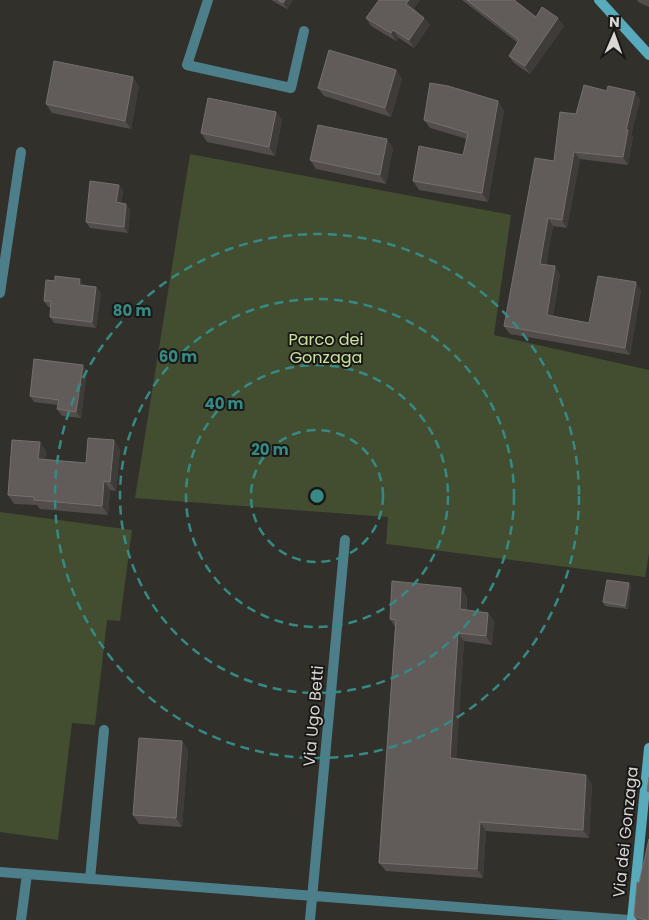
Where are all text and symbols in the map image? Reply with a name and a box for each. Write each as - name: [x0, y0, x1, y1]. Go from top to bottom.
- north arrow: [589, 10, 639, 60]
- text: N: [609, 12, 620, 32]
- text: 80 m: [113, 300, 151, 321]
- park label: Parco dei Gonzaga: [289, 328, 363, 369]
- text: 60 m: [159, 346, 197, 367]
- text: 40 m: [204, 393, 244, 414]
- text: 20 m: [251, 439, 289, 460]
- centre of rings: [308, 487, 326, 505]
- street label: Via Ugo Betti: [298, 665, 329, 767]
- street label: Via dei Gonzaga: [607, 765, 644, 899]

